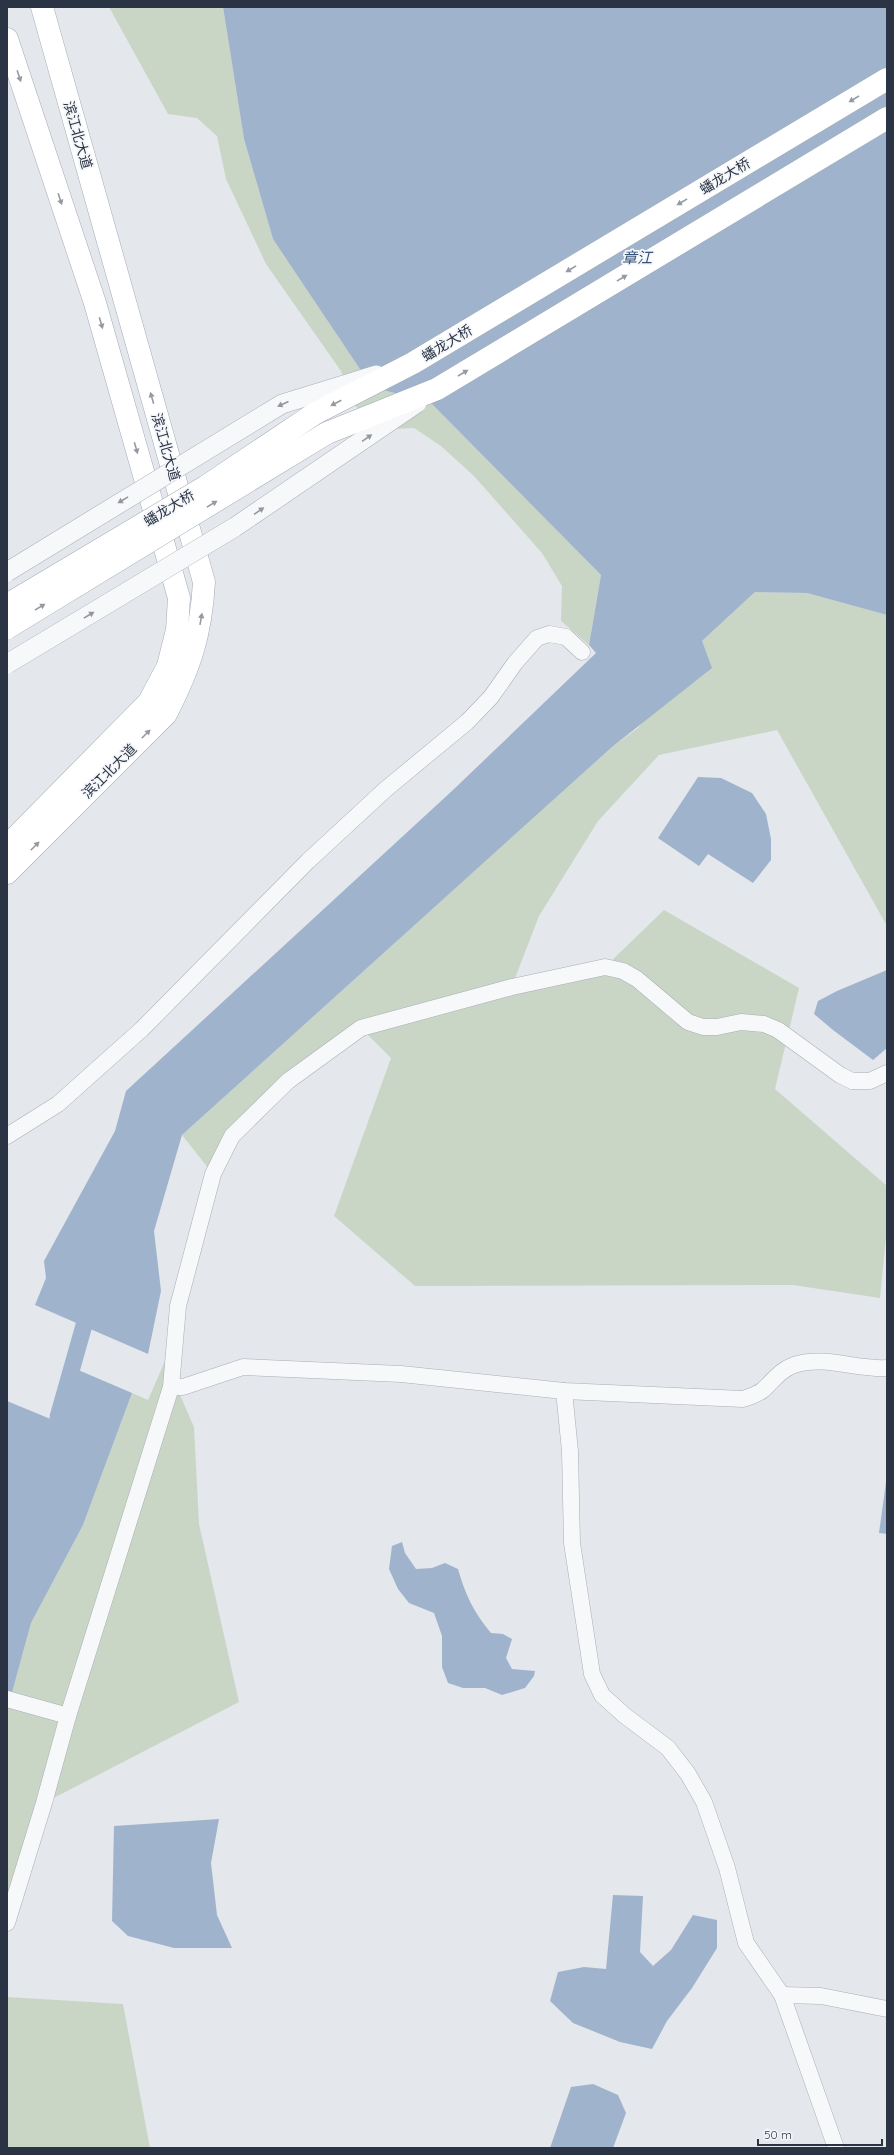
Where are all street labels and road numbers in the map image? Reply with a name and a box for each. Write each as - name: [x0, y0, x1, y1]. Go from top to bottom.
- street label: 滨江北大道: [60, 99, 96, 171]
- street label: 蟠龙大桥: [696, 154, 754, 198]
- street label: 蟠龙大桥: [418, 321, 476, 365]
- street label: 滨江北大道: [148, 411, 184, 483]
- street label: 蟠龙大桥: [140, 486, 198, 530]
- street label: 滨江北大道: [78, 740, 140, 802]

